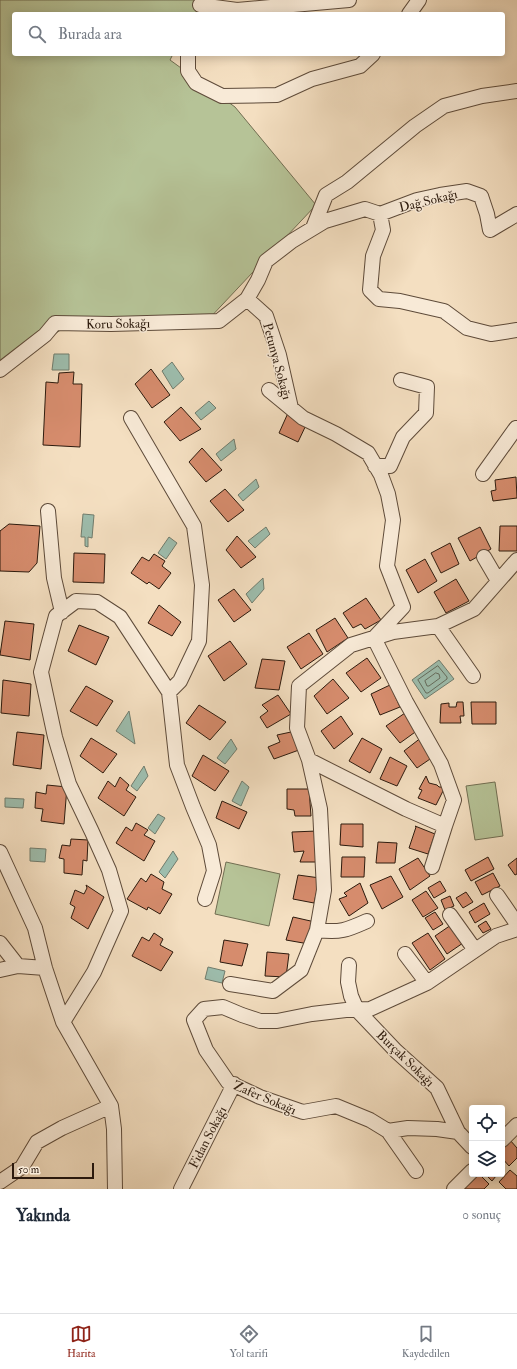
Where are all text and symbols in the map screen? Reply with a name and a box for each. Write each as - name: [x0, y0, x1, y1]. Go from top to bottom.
- search box: [12, 12, 505, 56]
- icon: search: [26, 23, 48, 45]
- text: Burada ara: [58, 25, 122, 44]
- street label: Dağ Sokağı: [397, 186, 460, 216]
- street label: Koru Sokağı: [86, 315, 151, 333]
- street label: Petunya Sokağı: [258, 321, 295, 402]
- street label: Burçak Sokağı: [373, 1027, 438, 1091]
- street label: Zafer Sokağı: [231, 1077, 299, 1119]
- street label: Fidan Sokağı: [185, 1103, 231, 1171]
- map controls: [469, 1105, 505, 1177]
- button: locate: [469, 1105, 505, 1141]
- button: layers: [469, 1141, 505, 1177]
- scale bar: [12, 1161, 94, 1180]
- text: 50 m: [18, 1163, 39, 1176]
- text: Yakında: [16, 1205, 70, 1226]
- text: 0 sonuç: [462, 1207, 501, 1223]
- tab: Harita: [67, 1323, 96, 1360]
- tab: Yol tarifi: [229, 1323, 268, 1360]
- tab: Kaydedilen: [402, 1323, 450, 1360]

